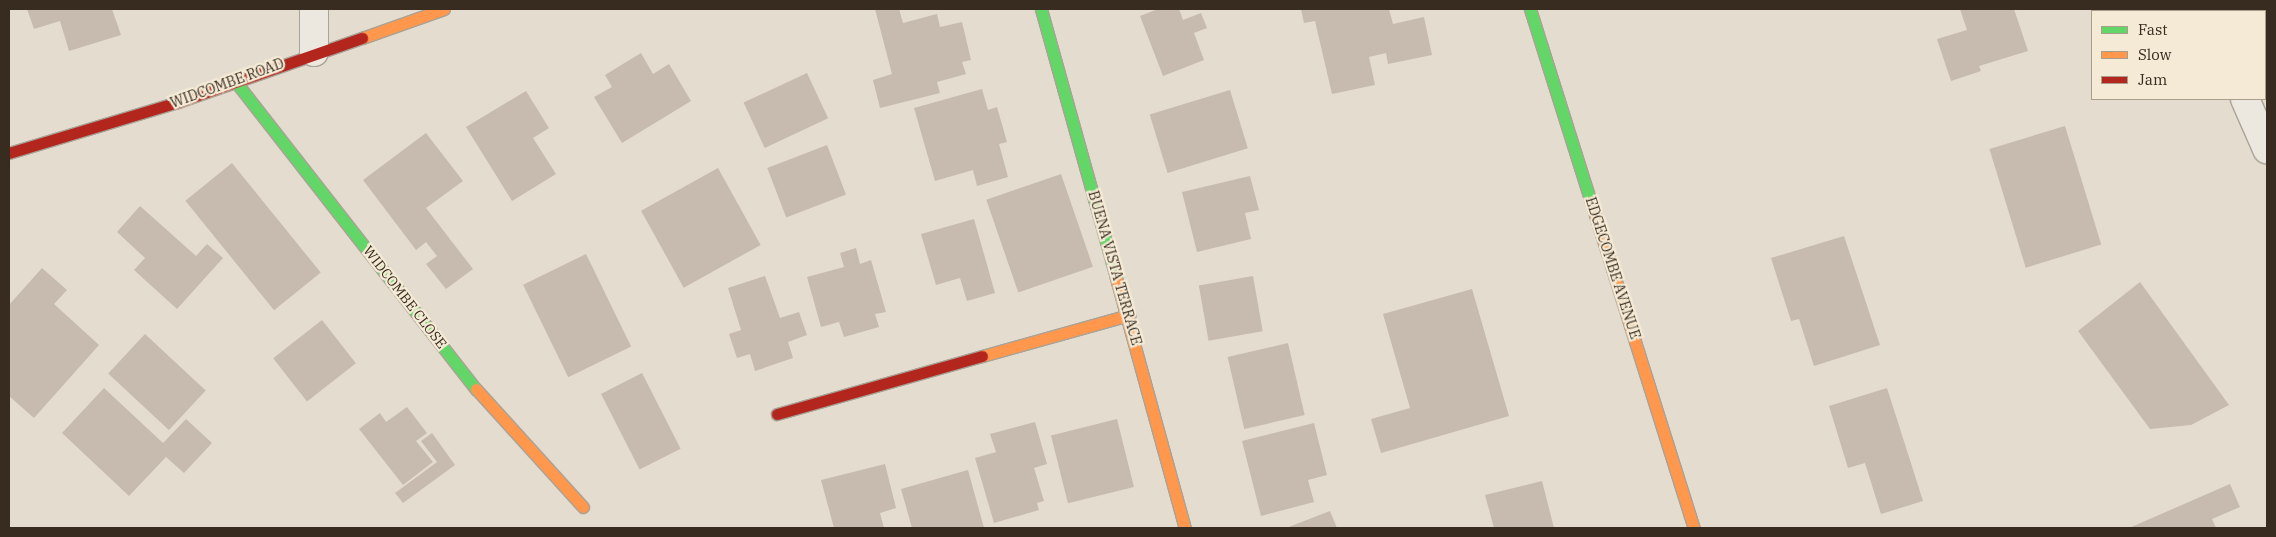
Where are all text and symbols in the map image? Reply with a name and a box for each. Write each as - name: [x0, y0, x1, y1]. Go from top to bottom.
- legend: [2091, 10, 2266, 100]
- text: Fast: [2138, 20, 2168, 39]
- text: Slow: [2138, 45, 2171, 64]
- street label: WIDCOMBE ROAD: [168, 55, 286, 111]
- text: Jam: [2138, 70, 2167, 89]
- street label: BUENA VISTA TERRACE: [1085, 189, 1145, 347]
- street label: EDGECOMBE AVENUE: [1582, 195, 1644, 341]
- street label: WIDCOMBE CLOSE: [360, 242, 450, 352]

